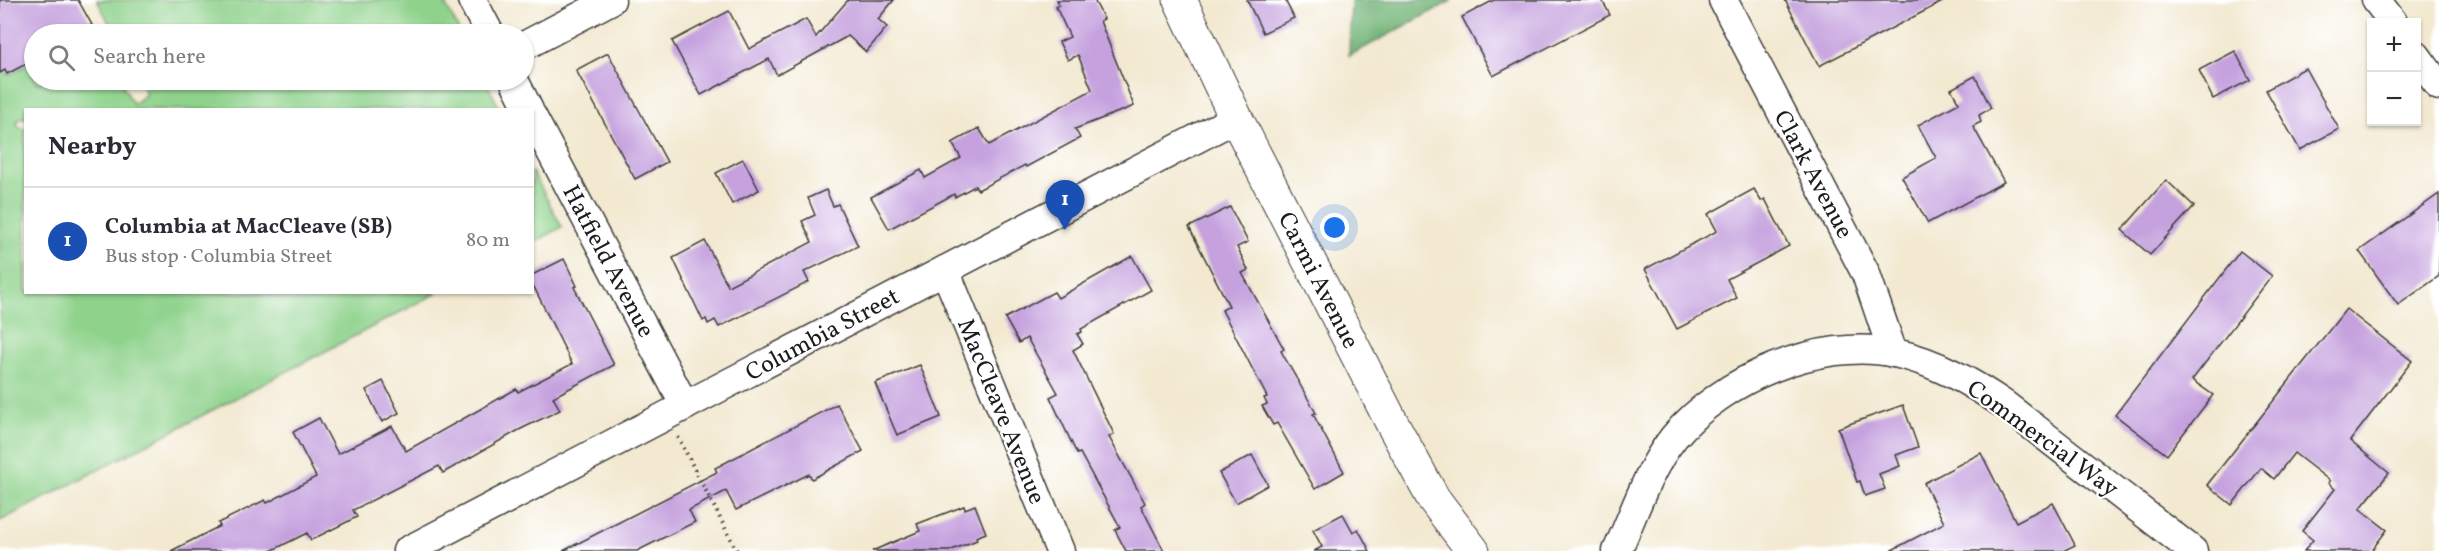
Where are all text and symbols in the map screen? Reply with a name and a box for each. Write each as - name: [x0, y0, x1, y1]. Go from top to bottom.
- map controls: [2367, 18, 2421, 126]
- button: +: [2367, 18, 2421, 72]
- search box: [24, 24, 534, 90]
- icon: search: [45, 41, 78, 74]
- text: Search here: [93, 42, 206, 73]
- button: −: [2367, 72, 2421, 126]
- street label: Clark Avenue: [1764, 105, 1860, 245]
- text: Nearby: [48, 129, 137, 165]
- street label: Hatfield Avenue: [553, 180, 662, 344]
- pin: 1: [1046, 180, 1084, 230]
- street label: Carmi Avenue: [1268, 207, 1366, 355]
- text: Columbia at MacCleave (SB): [105, 212, 392, 243]
- your location: [1320, 213, 1349, 242]
- text: 1: [63, 227, 72, 255]
- text: 80 m: [466, 227, 510, 255]
- text: Bus stop · Columbia Street: [105, 243, 333, 271]
- street label: Columbia Street: [740, 281, 906, 391]
- street label: MacCleave Avenue: [947, 314, 1053, 510]
- street label: Commercial Way: [1959, 373, 2125, 506]

